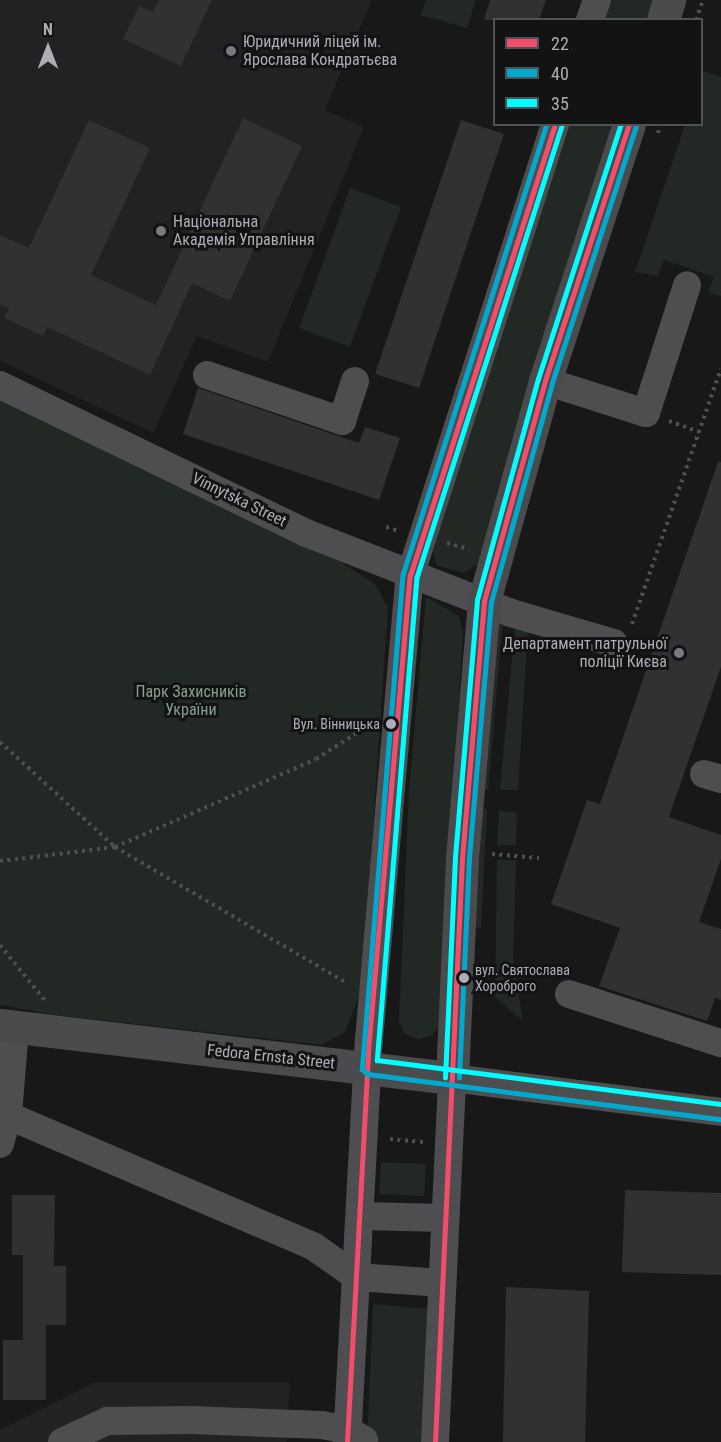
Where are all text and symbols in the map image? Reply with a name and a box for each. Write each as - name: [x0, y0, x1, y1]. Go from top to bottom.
- north arrow: [18, 18, 78, 78]
- legend: [493, 18, 703, 126]
- text: N: [43, 20, 53, 39]
- place label: Юридичний ліцей ім. Ярослава Кондратьєва: [243, 32, 397, 70]
- text: 22: [551, 33, 569, 54]
- marker: Юридичний ліцей ім. Ярослава Кондратьєва: [224, 44, 238, 58]
- text: 40: [551, 63, 569, 84]
- text: 35: [551, 93, 569, 114]
- place label: Національна Академія Управління: [173, 212, 315, 250]
- marker: Національна Академія Управління: [154, 224, 168, 238]
- street label: Vinnytska Street: [189, 469, 289, 531]
- place label: Департамент патрульної поліції Києва: [503, 634, 667, 672]
- marker: Департамент патрульної поліції Києва: [672, 646, 686, 660]
- park label: Парк Захисників України: [135, 682, 247, 720]
- place label: Вул. Вінницька: [293, 716, 380, 732]
- marker: Вул. Вінницька: [385, 718, 397, 730]
- place label: вул. Святослава Хороброго: [475, 962, 570, 994]
- marker: вул. Святослава Хороброго: [458, 972, 470, 984]
- street label: Fedora Ernsta Street: [206, 1041, 336, 1073]

